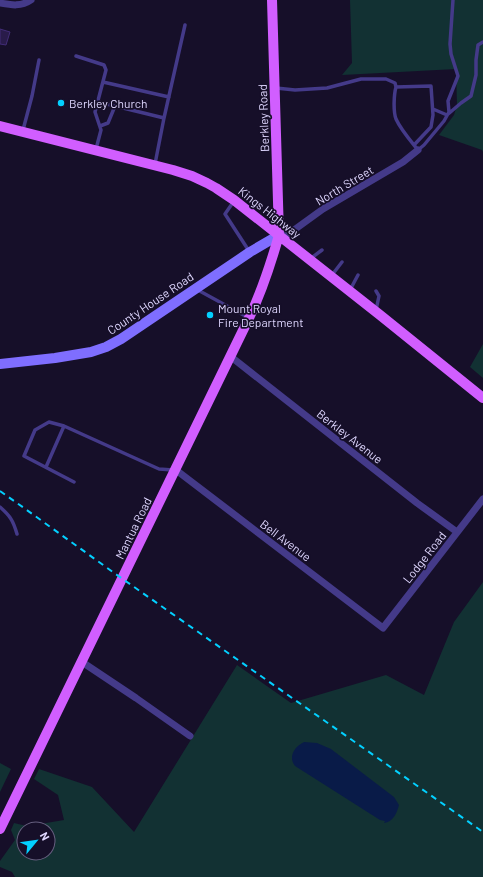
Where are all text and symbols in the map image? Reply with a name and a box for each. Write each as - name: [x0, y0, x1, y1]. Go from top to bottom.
- street label: Berkley Road: [255, 84, 271, 152]
- place label: Berkley Church: [69, 96, 147, 110]
- marker: Berkley Church: [56, 98, 66, 108]
- street label: North Street: [312, 162, 376, 208]
- street label: Kings Highway: [236, 183, 304, 241]
- street label: County House Road: [104, 269, 196, 337]
- place label: Mount Royal Fire Department: [218, 301, 304, 329]
- marker: Mount Royal Fire Department: [205, 310, 215, 320]
- street label: Berkley Avenue: [314, 406, 386, 466]
- street label: Mantua Road: [112, 495, 154, 561]
- street label: Bell Avenue: [258, 516, 314, 564]
- street label: Lodge Road: [399, 528, 449, 586]
- north arrow: [16, 821, 56, 861]
- text: N: [38, 830, 53, 842]

